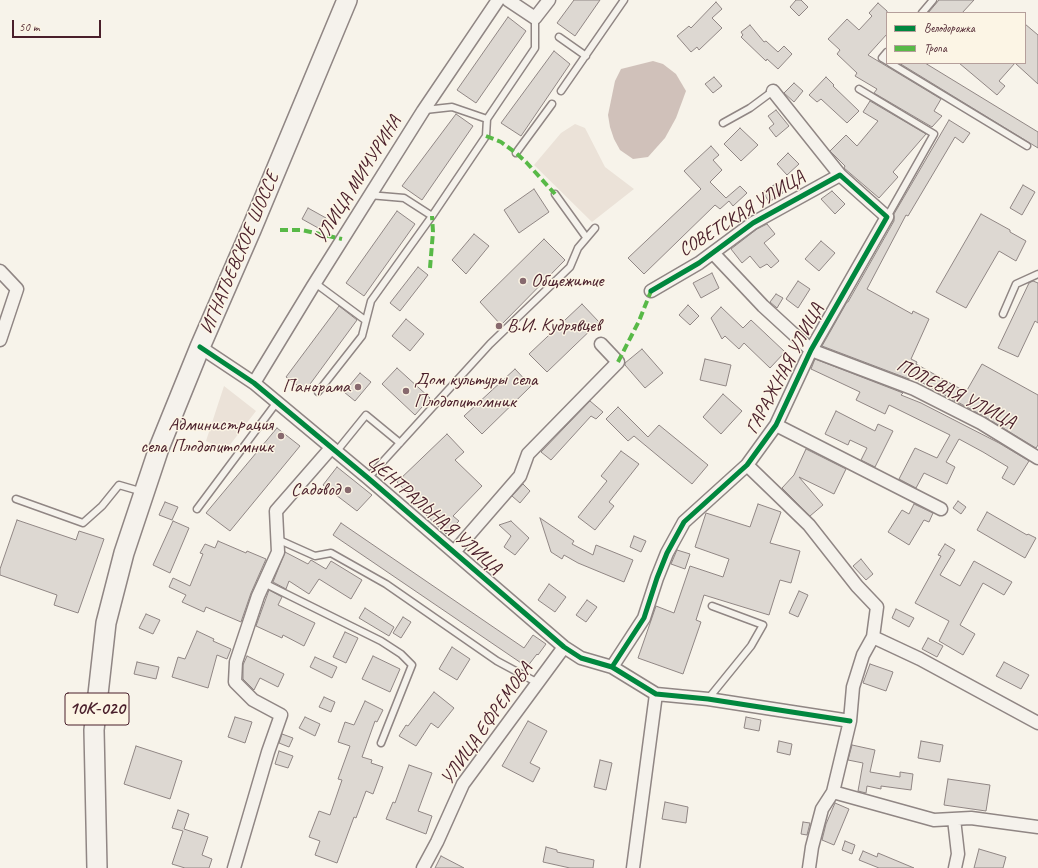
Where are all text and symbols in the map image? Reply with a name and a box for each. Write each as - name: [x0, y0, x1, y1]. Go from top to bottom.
- scale bar: [14, 12, 103, 38]
- legend: [886, 12, 1026, 64]
- text: 50 m: [19, 19, 39, 35]
- text: Велодорожка: [924, 20, 975, 36]
- text: Тропа: [924, 40, 947, 56]
- street label: УЛИЦА МИЧУРИНА: [310, 112, 406, 248]
- street label: СОВЕТСКАЯ УЛИЦА: [675, 166, 809, 262]
- street label: ИГНАТЬЕВСКОЕ ШОССЕ: [196, 169, 284, 337]
- place label: Общежитие: [531, 270, 603, 292]
- marker: Общежитие: [518, 276, 528, 286]
- street label: ГАРАЖНАЯ УЛИЦА: [741, 300, 829, 438]
- place label: В.И. Кудрявцев: [507, 315, 601, 337]
- marker: В.И. Кудрявцев: [494, 321, 504, 331]
- street label: ПОЛЕВАЯ УЛИЦА: [892, 354, 1020, 434]
- place label: Дом культуры села Плодопитомник: [414, 369, 537, 413]
- place label: Панорама: [283, 376, 350, 398]
- marker: Панорама: [353, 382, 363, 392]
- marker: Дом культуры села Плодопитомник: [401, 386, 411, 396]
- place label: Администрация села Плодопитомник: [140, 414, 273, 458]
- marker: Администрация села Плодопитомник: [276, 431, 286, 441]
- street label: ЦЕНТРАЛЬНАЯ УЛИЦА: [362, 450, 506, 580]
- place label: Садовод: [291, 479, 340, 501]
- marker: Садовод: [343, 485, 353, 495]
- street label: УЛИЦА ЕФРЕМОВА: [436, 658, 538, 790]
- road number: 10К-020: [65, 693, 129, 725]

